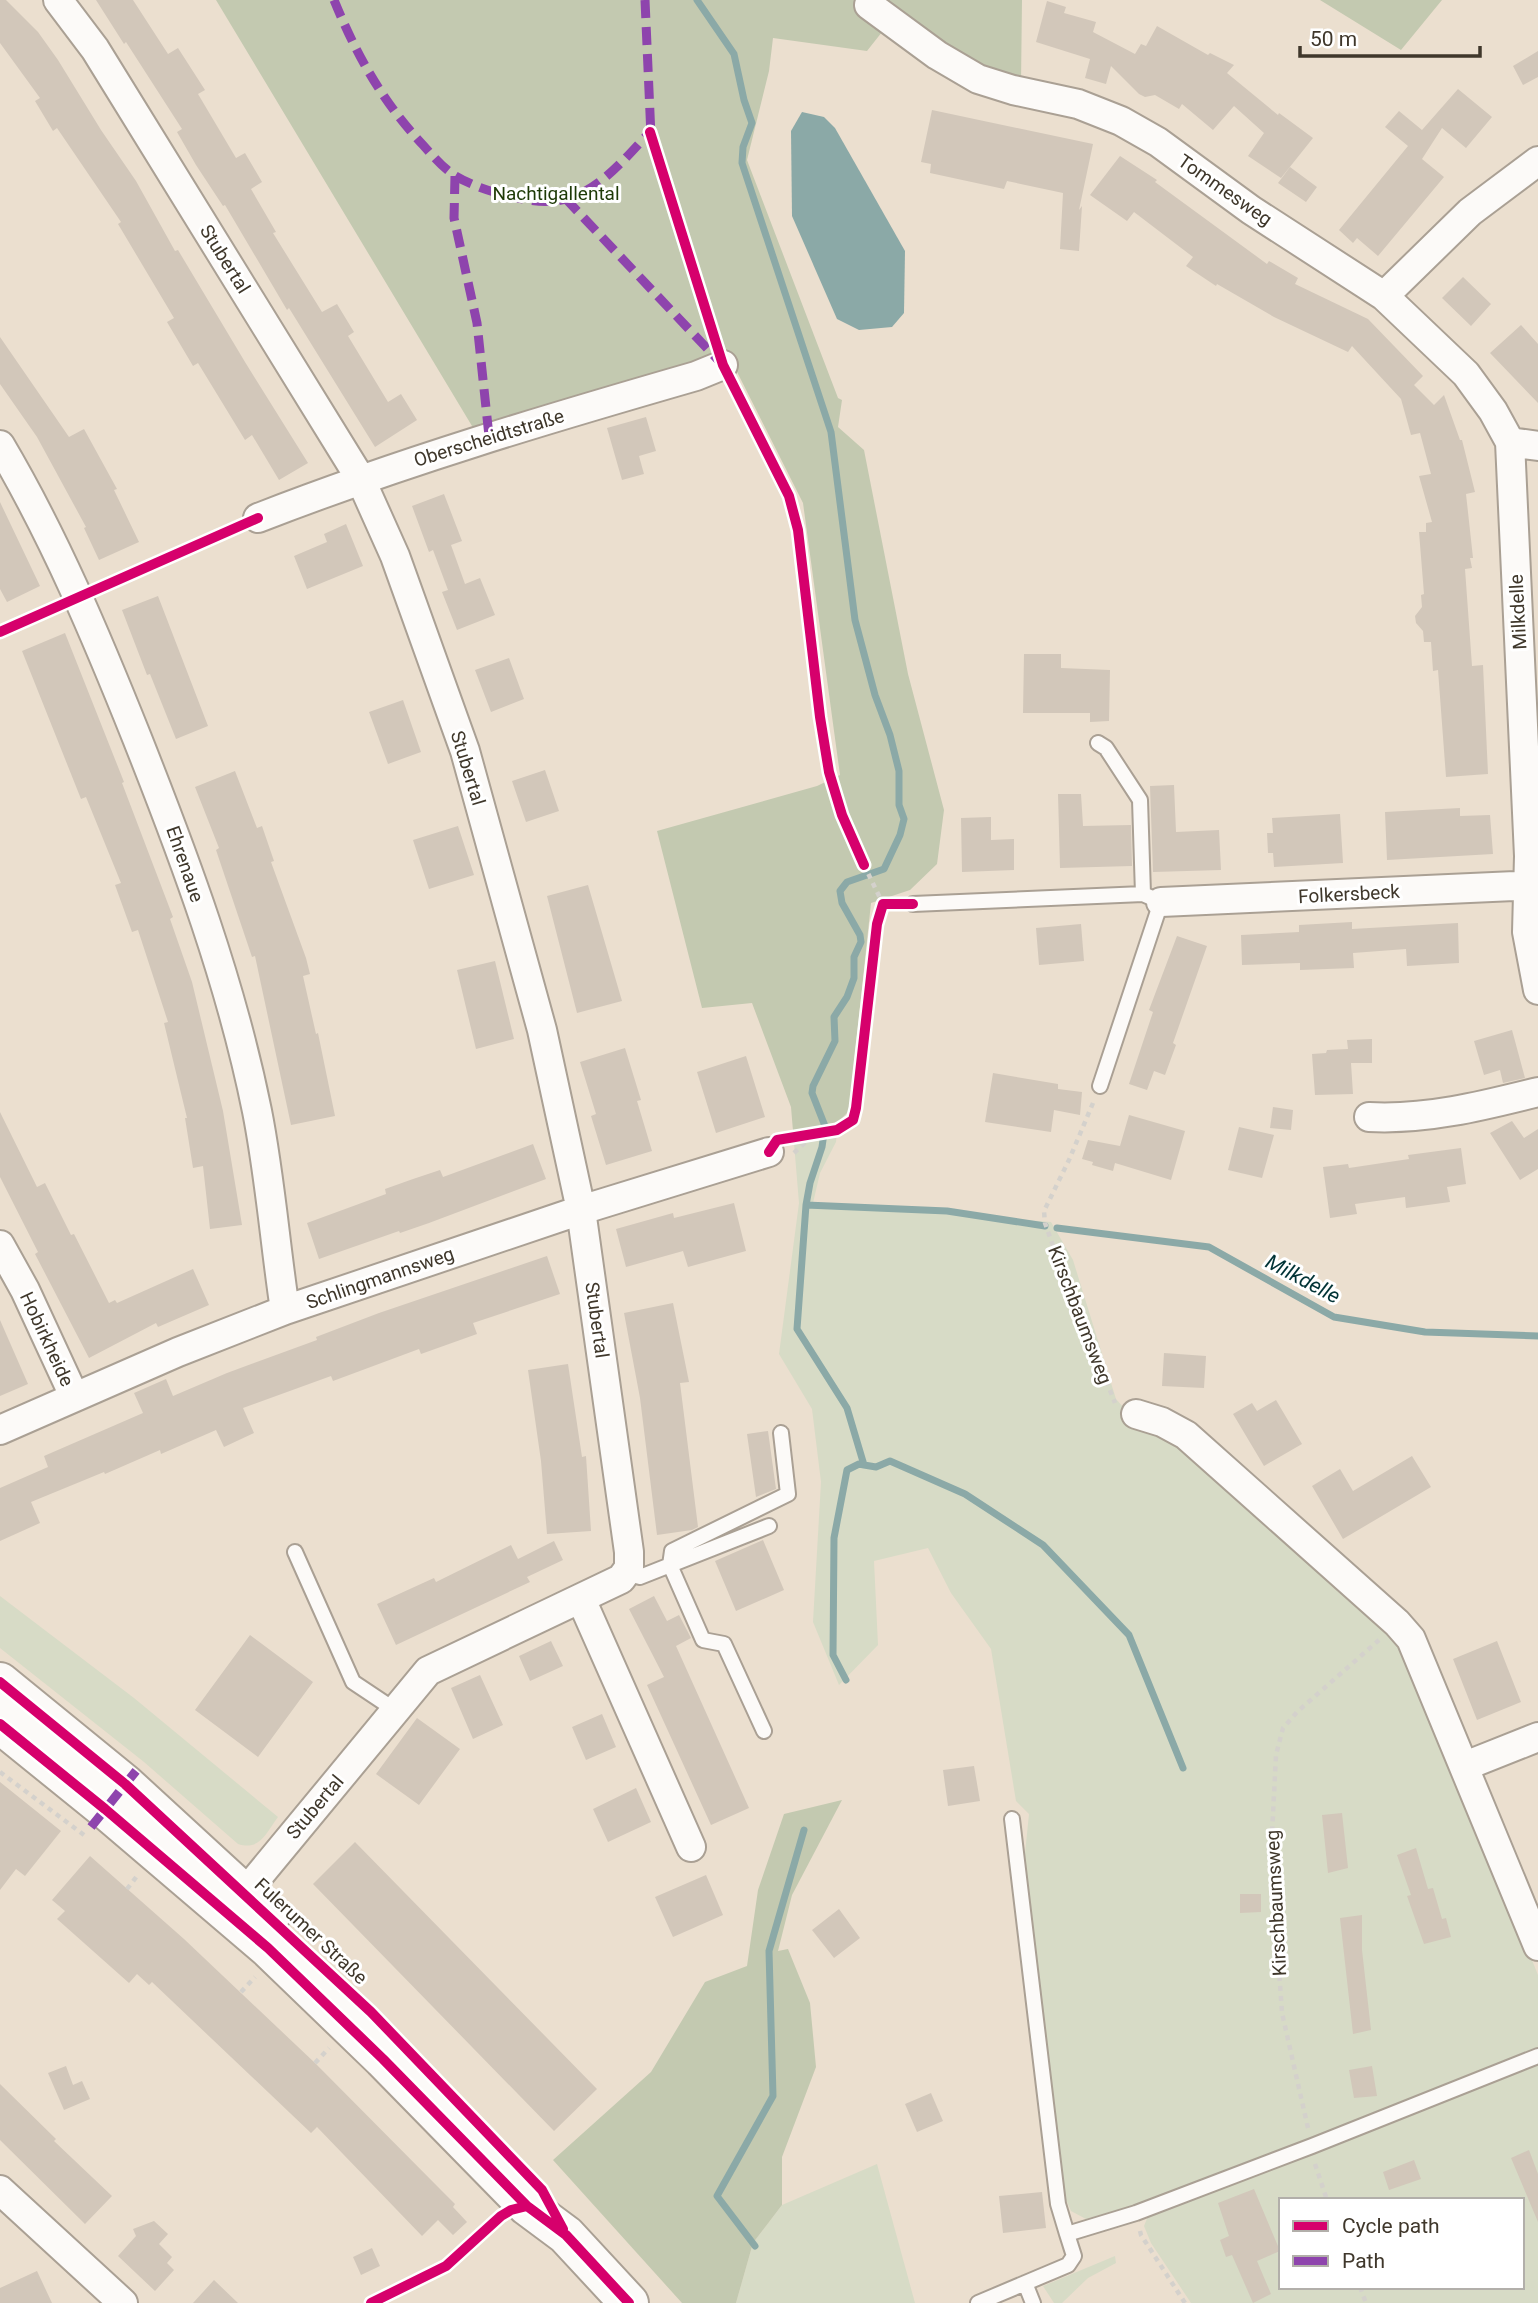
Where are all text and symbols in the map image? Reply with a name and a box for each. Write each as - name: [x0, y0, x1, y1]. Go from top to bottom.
- scale bar: [1300, 14, 1480, 58]
- text: 50 m: [1310, 27, 1357, 51]
- street label: Tommesweg: [1174, 149, 1276, 231]
- park label: Nachtigallental: [492, 182, 620, 205]
- street label: Stubertal: [195, 220, 255, 298]
- street label: Oberscheidtstraße: [411, 404, 567, 472]
- street label: Milkdelle: [1505, 574, 1531, 650]
- street label: Stubertal: [446, 728, 490, 808]
- street label: Ehrenaue: [161, 823, 209, 905]
- street label: Folkersbeck: [1298, 880, 1401, 908]
- street label: Schlingmannsweg: [303, 1242, 457, 1314]
- street label: Kirschbaumsweg: [1043, 1243, 1117, 1387]
- water label: Milkdelle: [1262, 1249, 1344, 1309]
- street label: Stubertal: [580, 1280, 614, 1360]
- street label: Hobirkheide: [15, 1288, 79, 1390]
- street label: Stubertal: [282, 1770, 348, 1844]
- street label: Kirschbaumsweg: [1261, 1829, 1291, 1977]
- street label: Fulerumer Straße: [250, 1873, 372, 1989]
- legend: [1279, 2198, 1524, 2289]
- text: Cycle path: [1342, 2214, 1440, 2238]
- text: Path: [1342, 2249, 1385, 2273]

